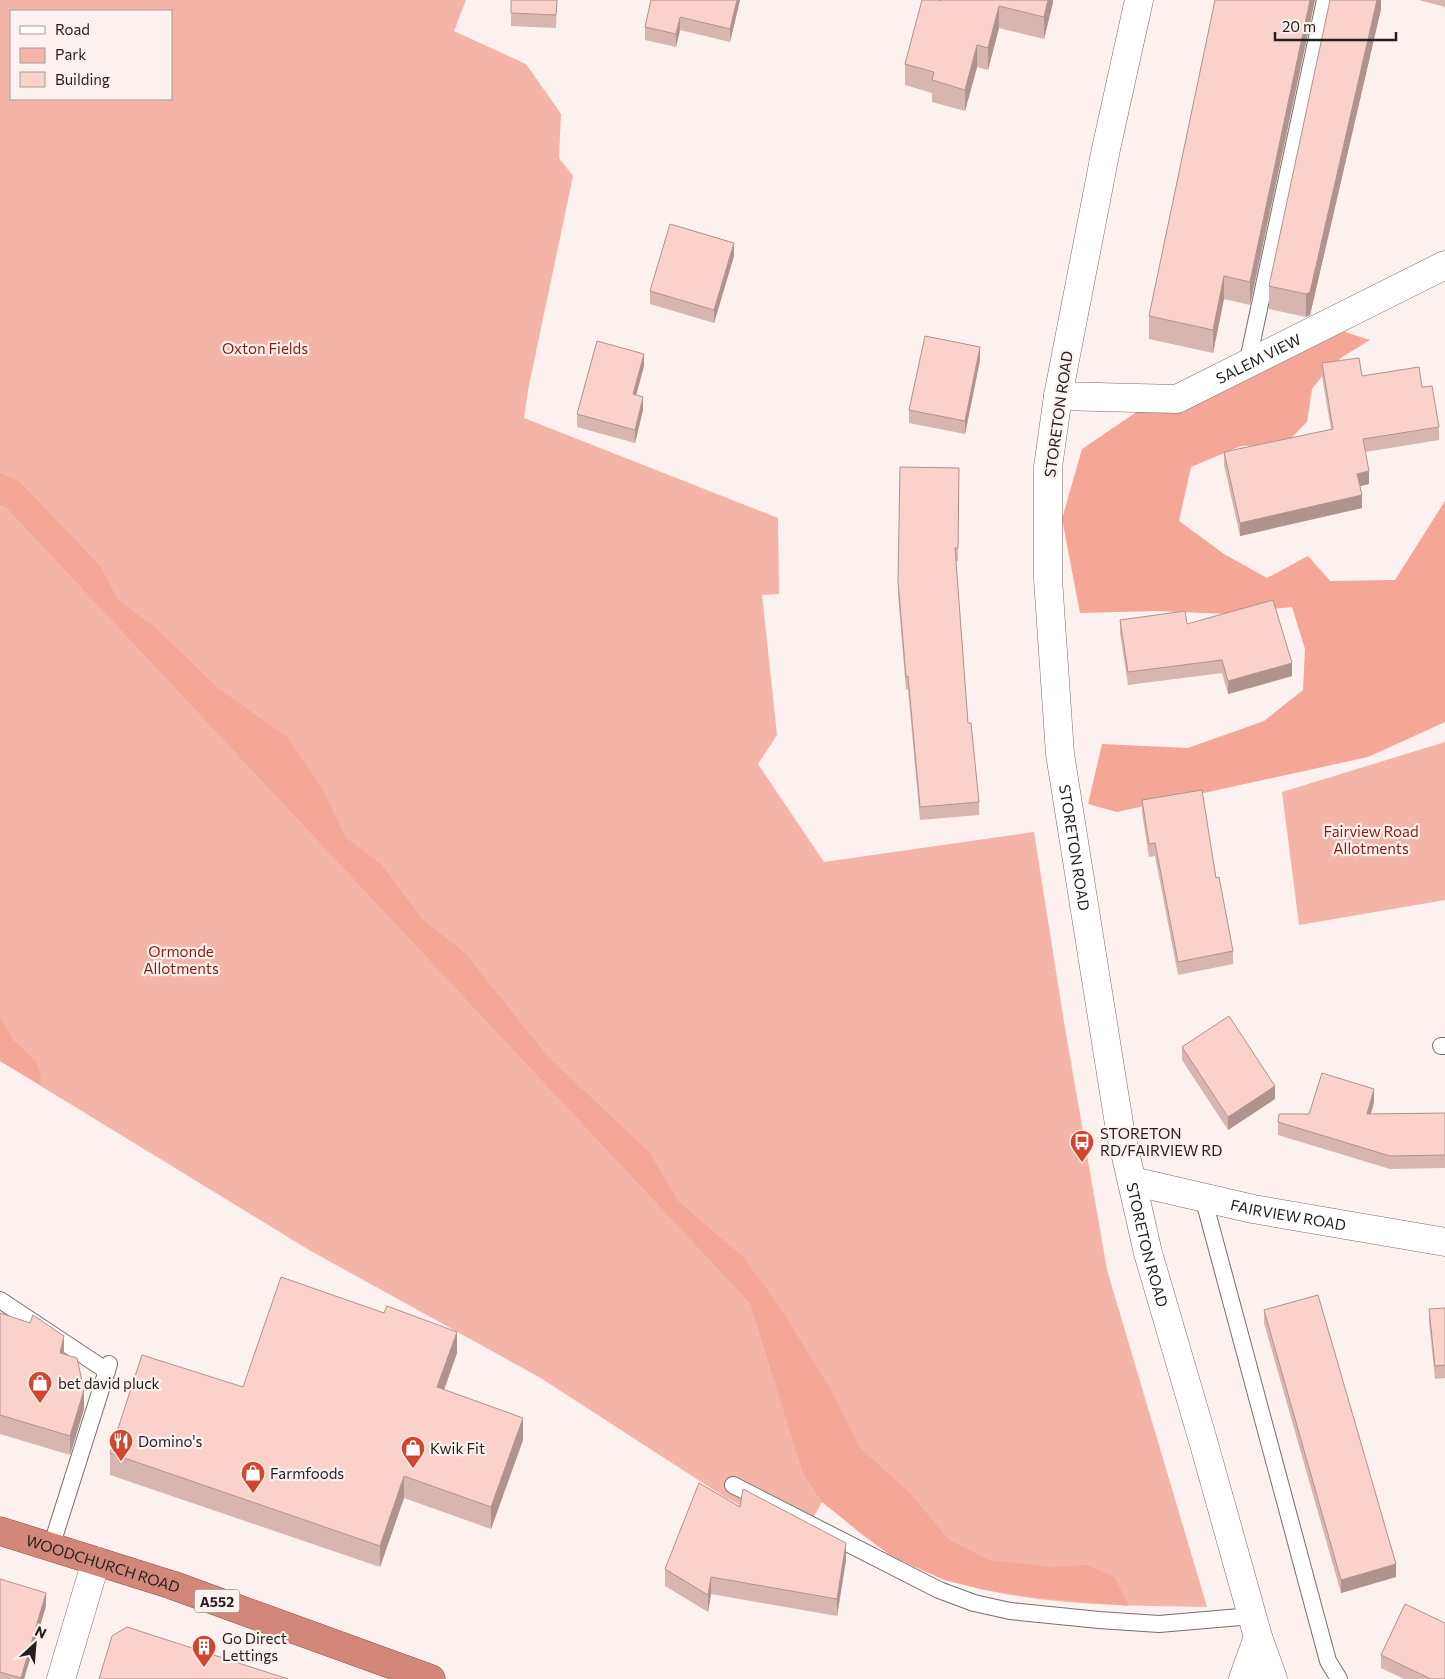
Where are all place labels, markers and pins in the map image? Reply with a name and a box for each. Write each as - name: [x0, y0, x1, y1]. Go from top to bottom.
- place label: STORETON RD/FAIRVIEW RD: [1100, 1124, 1222, 1159]
- bus stop icon: STORETON RD/FAIRVIEW RD: [1069, 1129, 1095, 1163]
- shop icon: bet david pluck: [27, 1370, 53, 1404]
- place label: bet david pluck: [58, 1374, 160, 1392]
- restaurant icon: Domino's: [108, 1428, 134, 1462]
- place label: Domino's: [138, 1432, 203, 1450]
- shop icon: Kwik Fit: [400, 1435, 426, 1469]
- place label: Kwik Fit: [430, 1439, 485, 1457]
- shop icon: Farmfoods: [240, 1460, 266, 1494]
- place label: Farmfoods: [270, 1464, 344, 1482]
- place label: Go Direct Lettings: [222, 1629, 287, 1664]
- building icon: Go Direct Lettings: [191, 1634, 217, 1668]

